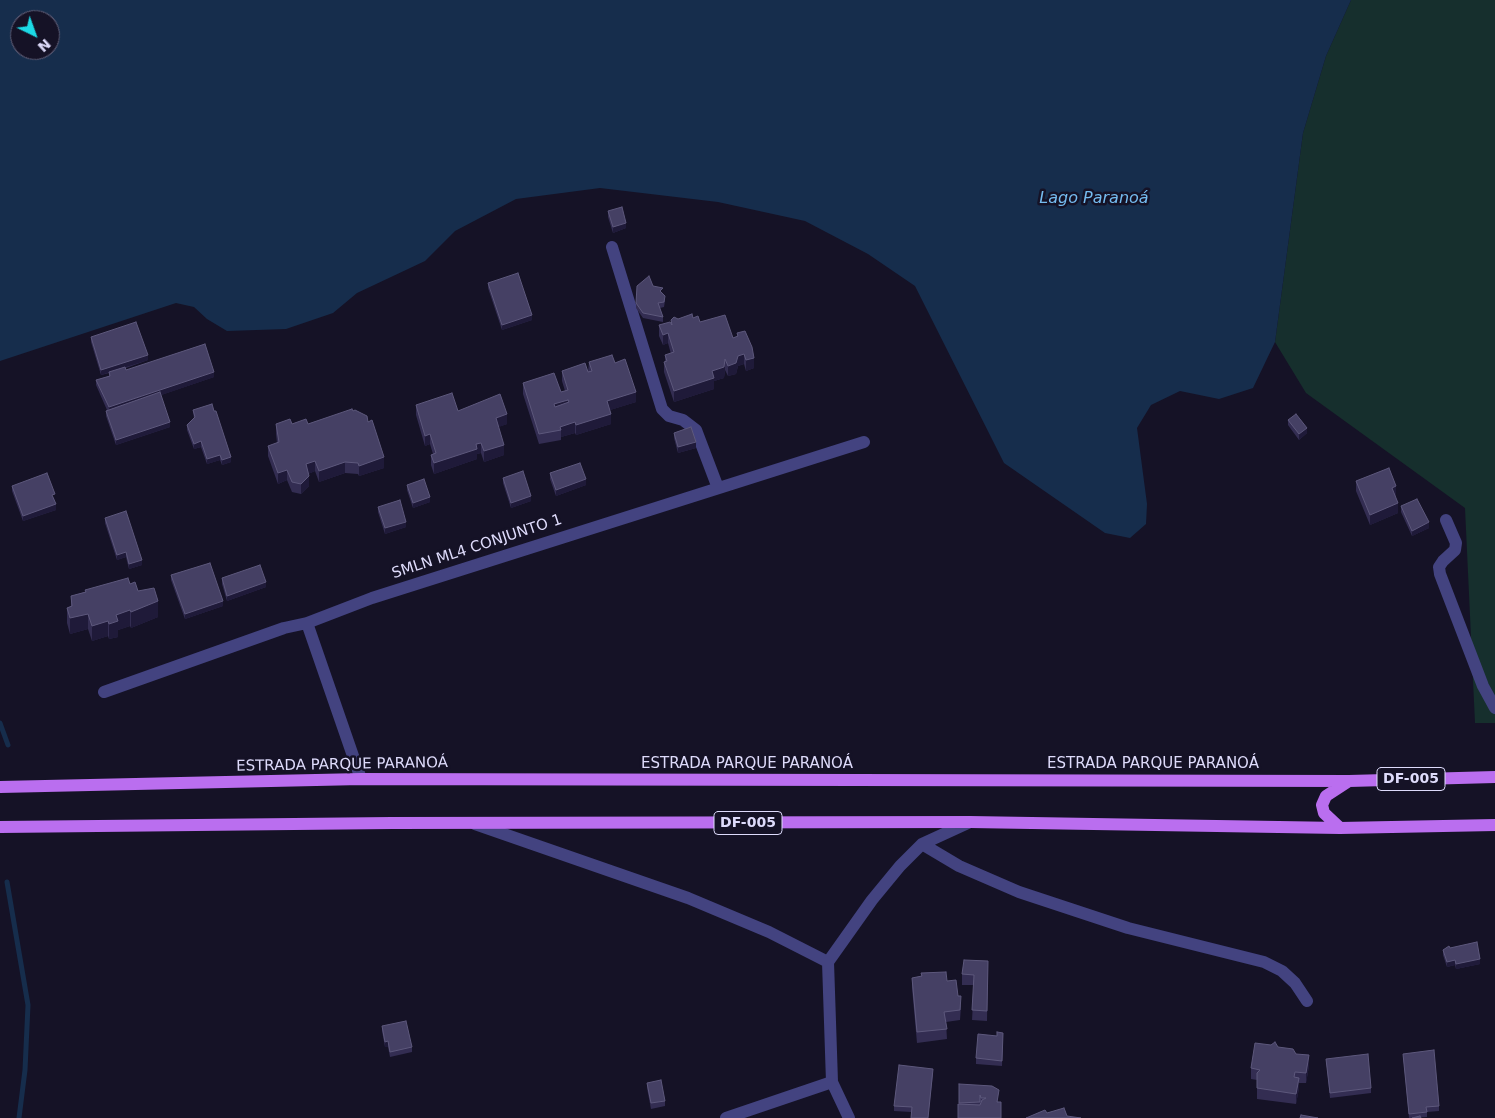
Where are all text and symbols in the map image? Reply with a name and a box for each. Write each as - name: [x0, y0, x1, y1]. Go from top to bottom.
- north arrow: [10, 10, 60, 60]
- text: N: [35, 36, 54, 55]
- water label: Lago Paranoá: [1039, 189, 1149, 209]
- street label: SMLN ML4 CONJUNTO 1: [390, 511, 564, 583]
- street label: ESTRADA PARQUE PARANOÁ: [236, 754, 448, 776]
- street label: ESTRADA PARQUE PARANOÁ: [641, 755, 853, 773]
- street label: ESTRADA PARQUE PARANOÁ: [1047, 755, 1259, 773]
- road number: DF-005: [1377, 768, 1445, 791]
- road number: DF-005: [714, 811, 782, 834]

